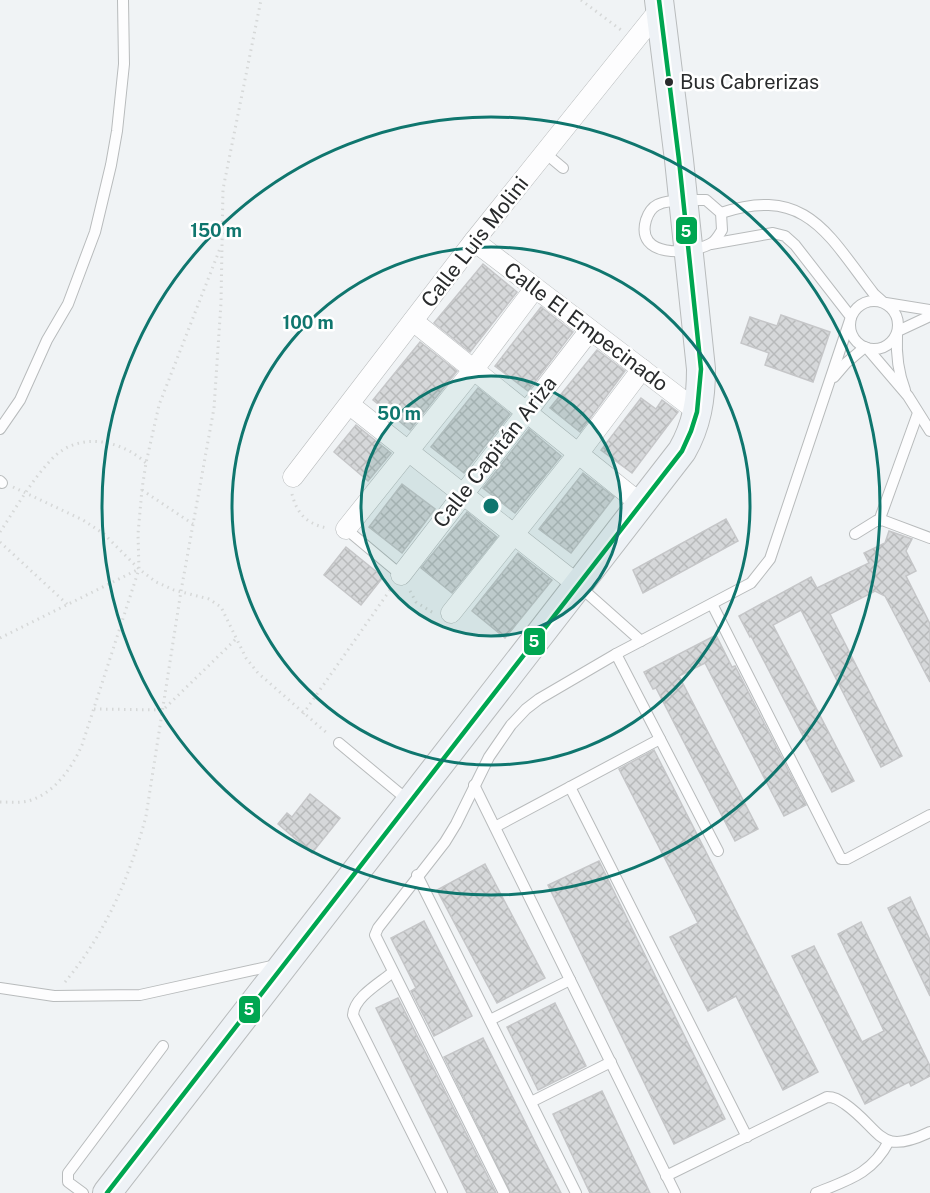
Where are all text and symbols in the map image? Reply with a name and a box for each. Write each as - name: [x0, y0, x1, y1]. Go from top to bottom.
- place label: Bus Cabrerizas: [680, 70, 819, 94]
- marker: Bus Cabrerizas: [663, 76, 675, 88]
- street label: Calle Luis Molini: [416, 171, 533, 312]
- line badge: 5: [675, 216, 698, 245]
- text: 150 m: [190, 220, 242, 241]
- text: 5: [681, 222, 692, 241]
- street label: Calle El Empecinado: [499, 257, 673, 396]
- text: 100 m: [282, 312, 334, 333]
- street label: Calle Capitán Ariza: [428, 371, 562, 532]
- text: 50 m: [377, 403, 421, 424]
- centre of rings: [481, 496, 501, 516]
- line badge: 5: [523, 627, 546, 656]
- text: 5: [529, 632, 540, 651]
- line badge: 5: [238, 995, 261, 1024]
- text: 5: [244, 1000, 255, 1019]

